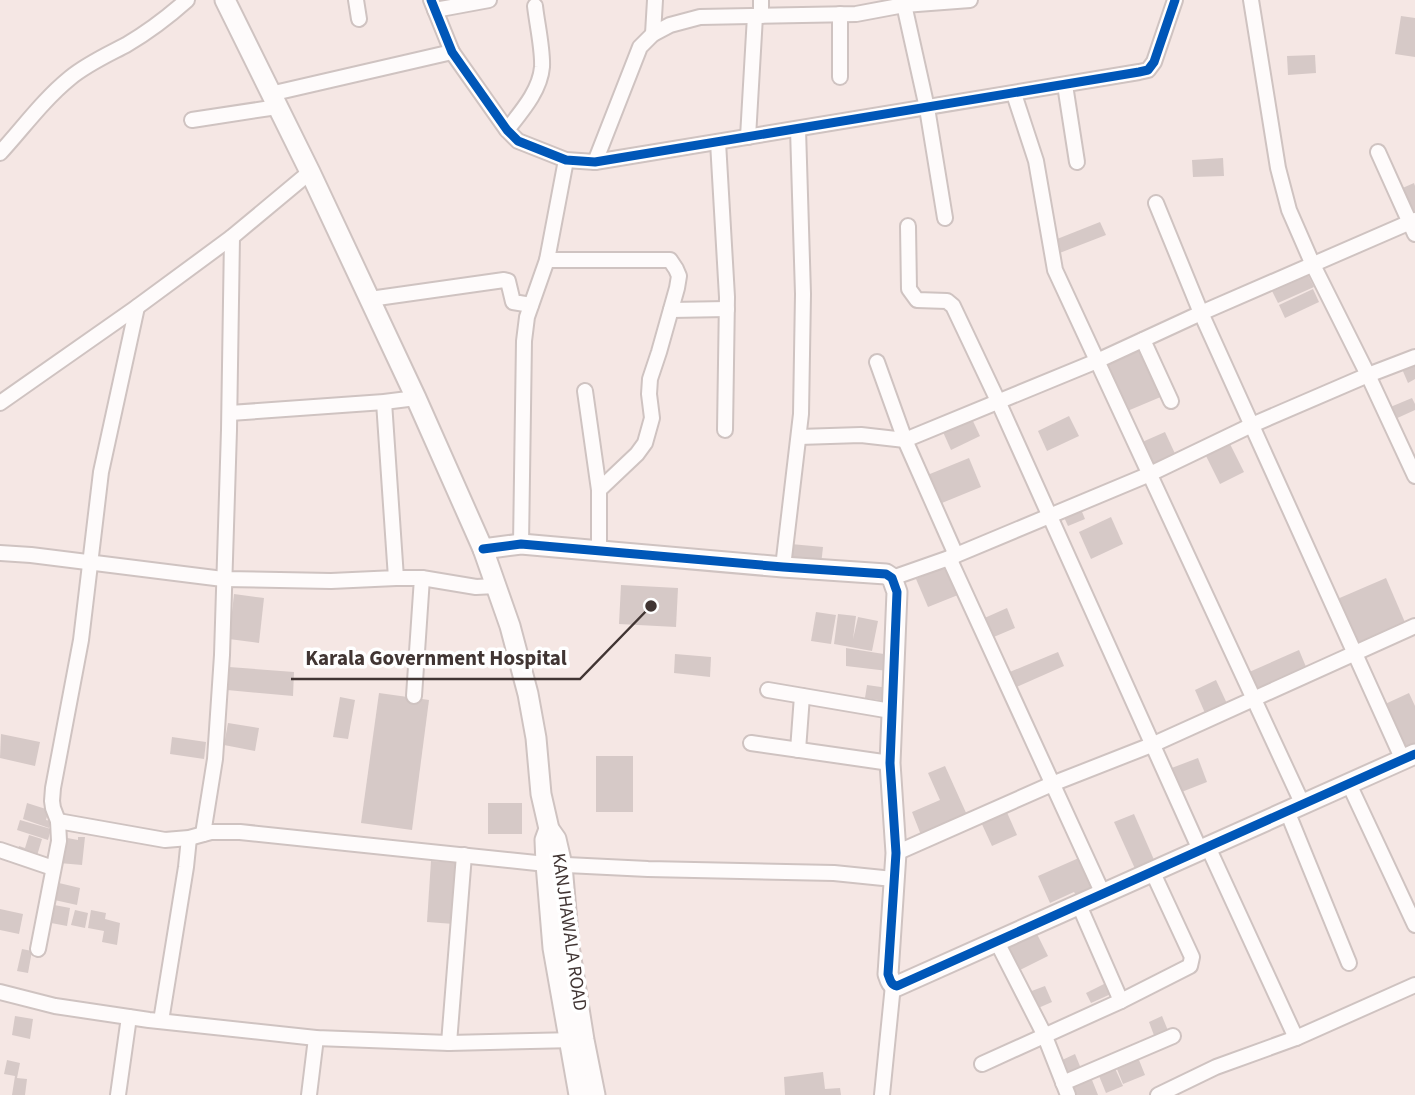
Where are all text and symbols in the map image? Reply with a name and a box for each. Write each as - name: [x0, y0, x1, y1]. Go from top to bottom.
- callout: Karala Government Hospital: [291, 637, 580, 679]
- text: Karala Government Hospital: [305, 643, 567, 673]
- street label: KANJHAWALA ROAD: [545, 851, 593, 1013]

